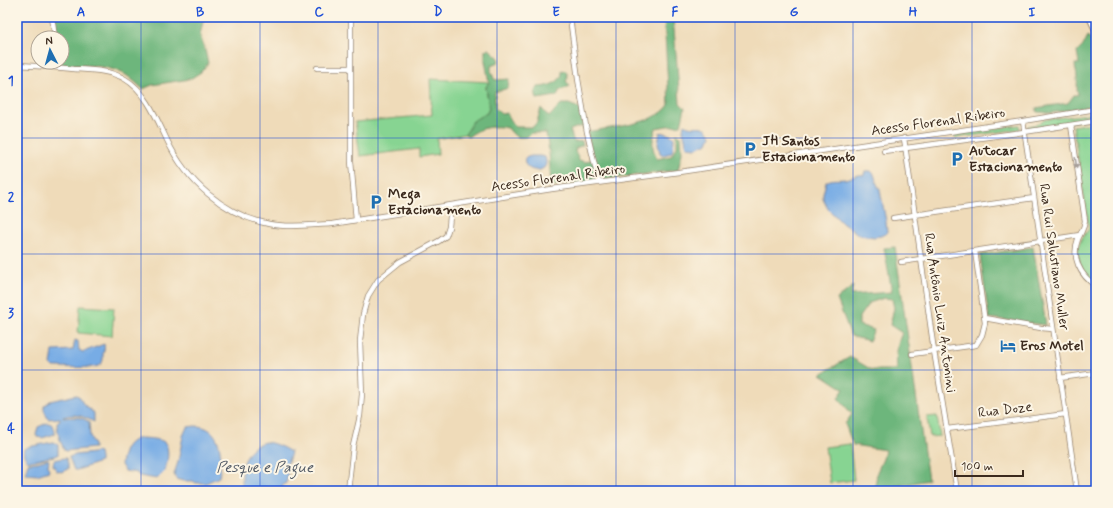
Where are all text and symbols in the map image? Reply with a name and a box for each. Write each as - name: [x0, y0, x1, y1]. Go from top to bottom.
- text: A: [77, 4, 85, 21]
- text: B: [196, 4, 205, 21]
- text: C: [314, 4, 324, 21]
- text: D: [434, 4, 443, 21]
- text: E: [552, 4, 560, 21]
- text: F: [672, 4, 679, 21]
- text: G: [790, 4, 799, 21]
- text: H: [909, 4, 918, 21]
- text: I: [1029, 4, 1036, 21]
- north arrow: [30, 30, 70, 70]
- text: N: [45, 34, 53, 48]
- text: 1: [8, 73, 14, 90]
- street label: Acesso Florenal Ribeiro: [870, 104, 1006, 140]
- place label: JH Santos Estacionamento: [762, 132, 856, 166]
- parking icon: JH Santos Estacionamento: [741, 140, 759, 158]
- place label: Autocar Estacionamento: [969, 142, 1063, 176]
- parking icon: Autocar Estacionamento: [948, 150, 966, 168]
- one-way arrow: [1073, 157, 1079, 169]
- street label: Acesso Florenal Ribeiro: [490, 160, 626, 196]
- street label: Rua Rui Salustiano Muller: [1035, 182, 1073, 332]
- place label: Mega Estacionamento: [388, 185, 482, 219]
- text: 2: [8, 189, 15, 206]
- parking icon: Mega Estacionamento: [367, 193, 385, 211]
- street label: Rua Antônio Luiz Antonini: [920, 232, 960, 394]
- text: 3: [8, 305, 14, 322]
- hotel icon: Eros Motel: [999, 337, 1017, 355]
- place label: Eros Motel: [1020, 337, 1084, 355]
- street label: Rua Doze: [977, 398, 1033, 422]
- text: 4: [7, 421, 15, 438]
- scale bar: [955, 452, 1023, 478]
- water label: Pesque e Pague: [217, 458, 314, 480]
- text: 100 m: [961, 459, 993, 475]

